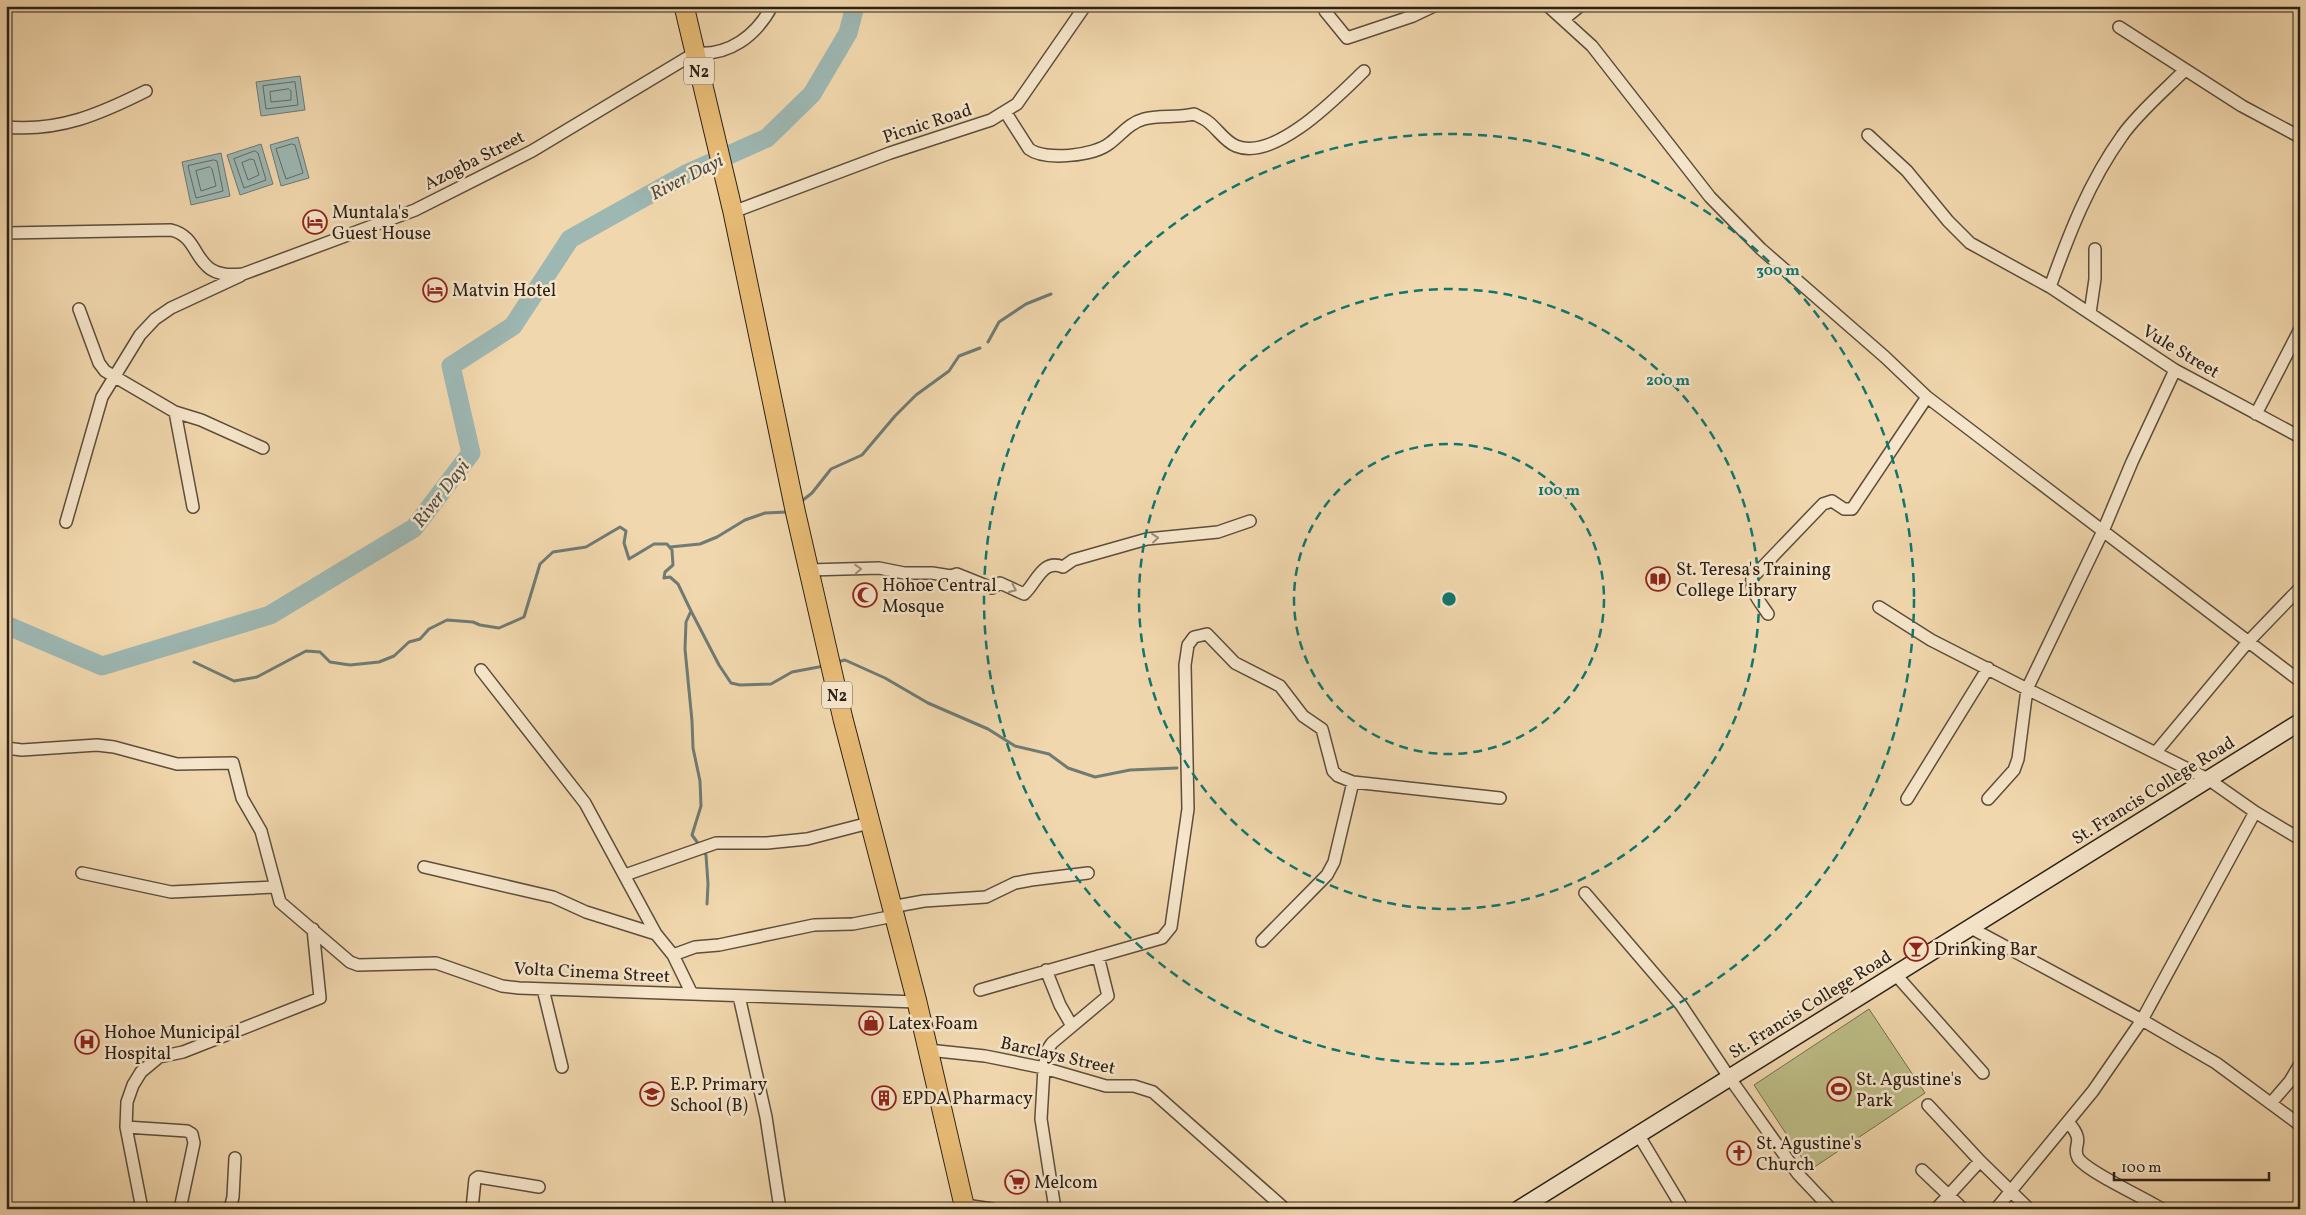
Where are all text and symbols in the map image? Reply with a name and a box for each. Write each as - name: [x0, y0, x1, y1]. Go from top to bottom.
- road number: N2: [684, 58, 714, 84]
- street label: Picnic Road: [880, 98, 975, 151]
- street label: Azogba Street: [420, 125, 529, 197]
- water label: River Dayi: [646, 148, 728, 207]
- place label: Muntala's Guest House: [332, 201, 431, 247]
- hotel icon: Muntala's Guest House: [302, 209, 328, 235]
- text: 300 m: [1756, 261, 1800, 282]
- hotel icon: Matvin Hotel: [422, 277, 448, 303]
- place label: Matvin Hotel: [452, 279, 556, 304]
- street label: Vule Street: [2137, 319, 2224, 385]
- text: 200 m: [1646, 371, 1690, 392]
- water label: River Dayi: [407, 455, 476, 533]
- text: 100 m: [1538, 481, 1581, 502]
- one-way arrow: [1151, 533, 1159, 544]
- place label: St. Teresa's Training College Library: [1676, 558, 1831, 604]
- one-way arrow: [854, 563, 862, 574]
- library icon: St. Teresa's Training College Library: [1645, 566, 1671, 592]
- place label: Hohoe Central Mosque: [882, 574, 997, 620]
- mosque icon: Hohoe Central Mosque: [852, 582, 878, 608]
- one-way arrow: [1008, 583, 1017, 594]
- centre of rings: [1440, 590, 1458, 608]
- road number: N2: [822, 682, 852, 708]
- street label: St. Francis College Road: [2067, 731, 2240, 852]
- bar icon: Drinking Bar: [1903, 936, 1929, 962]
- place label: Drinking Bar: [1934, 938, 2038, 963]
- street label: St. Francis College Road: [1724, 945, 1897, 1066]
- street label: Volta Cinema Street: [513, 957, 671, 990]
- shop icon: Latex Foam: [858, 1010, 884, 1036]
- place label: Latex Foam: [888, 1012, 978, 1037]
- place label: Hohoe Municipal Hospital: [104, 1021, 240, 1067]
- hospital icon: Hohoe Municipal Hospital: [74, 1029, 100, 1055]
- street label: Barclays Street: [998, 1031, 1118, 1082]
- place label: St. Agustine's Park: [1856, 1068, 1962, 1114]
- place label: E.P. Primary School (B): [670, 1073, 767, 1119]
- sports icon: St. Agustine's Park: [1826, 1076, 1852, 1102]
- school or university icon: E.P. Primary School (B): [639, 1081, 665, 1107]
- building icon: EPDA Pharmacy: [871, 1085, 897, 1111]
- place label: EPDA Pharmacy: [902, 1087, 1033, 1112]
- place label: St. Agustine's Church: [1756, 1132, 1862, 1178]
- church icon: St. Agustine's Church: [1726, 1140, 1752, 1166]
- scale bar: [2114, 1150, 2268, 1182]
- text: 100 m: [2121, 1158, 2161, 1179]
- supermarket icon: Melcom: [1004, 1169, 1030, 1195]
- place label: Melcom: [1034, 1171, 1098, 1196]

